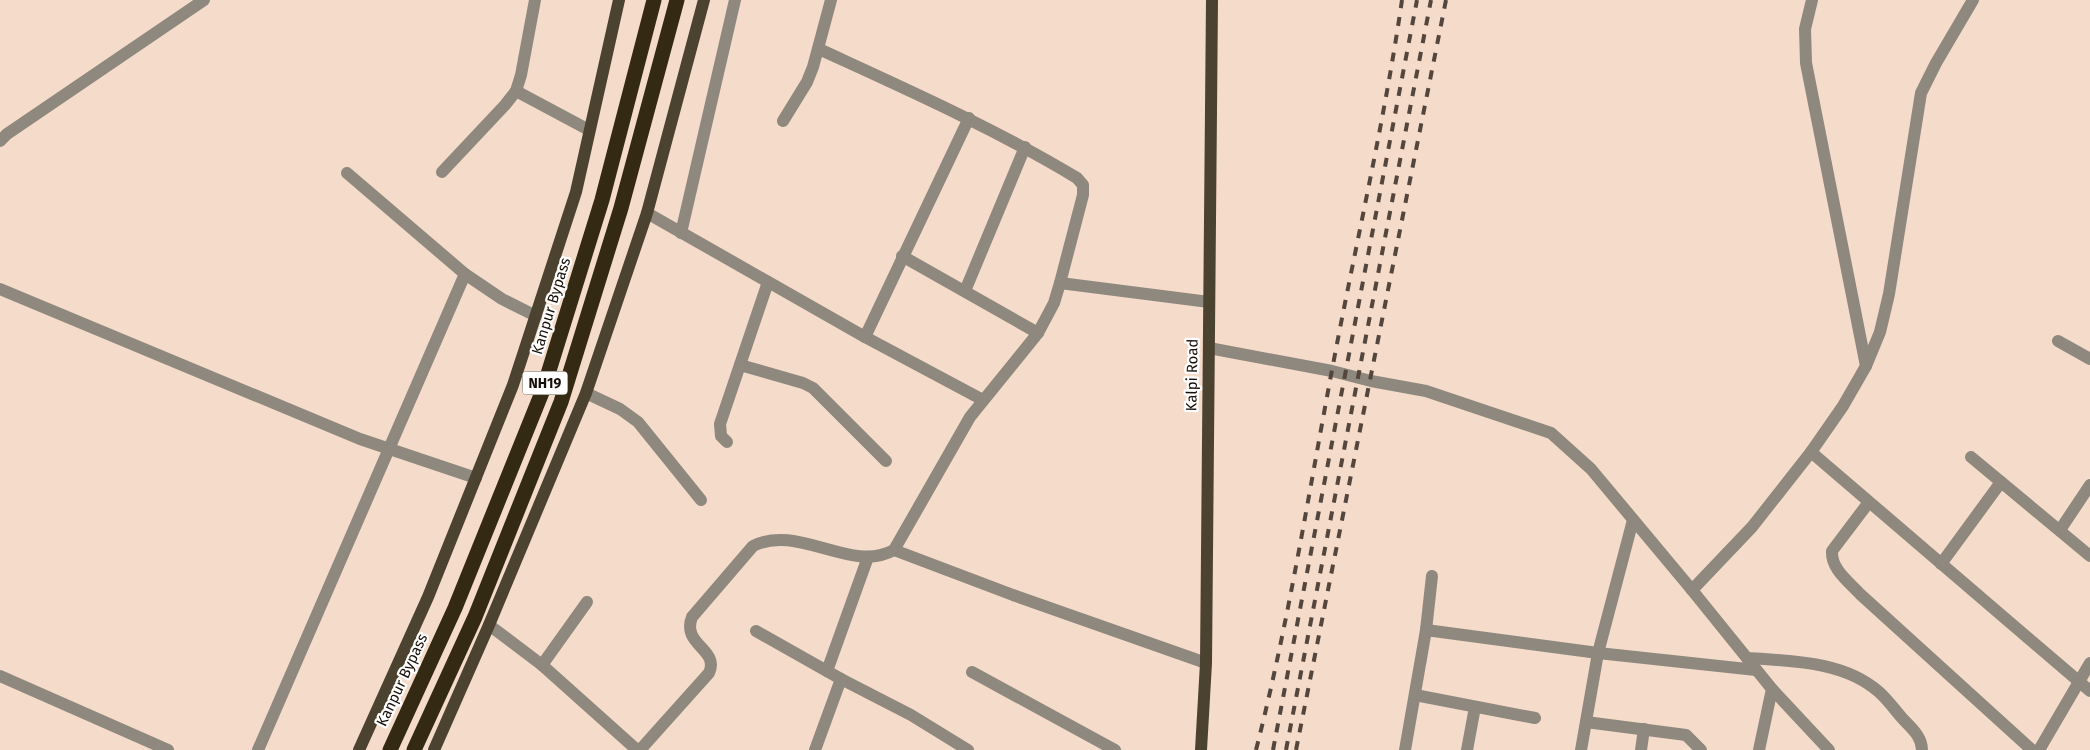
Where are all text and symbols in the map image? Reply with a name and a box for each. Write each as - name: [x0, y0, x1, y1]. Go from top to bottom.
- street label: Kanpur Bypass: [528, 255, 574, 357]
- street label: Kalpi Road: [1182, 338, 1202, 412]
- road number: NH19: [522, 372, 568, 394]
- street label: Kanpur Bypass: [373, 631, 431, 729]

